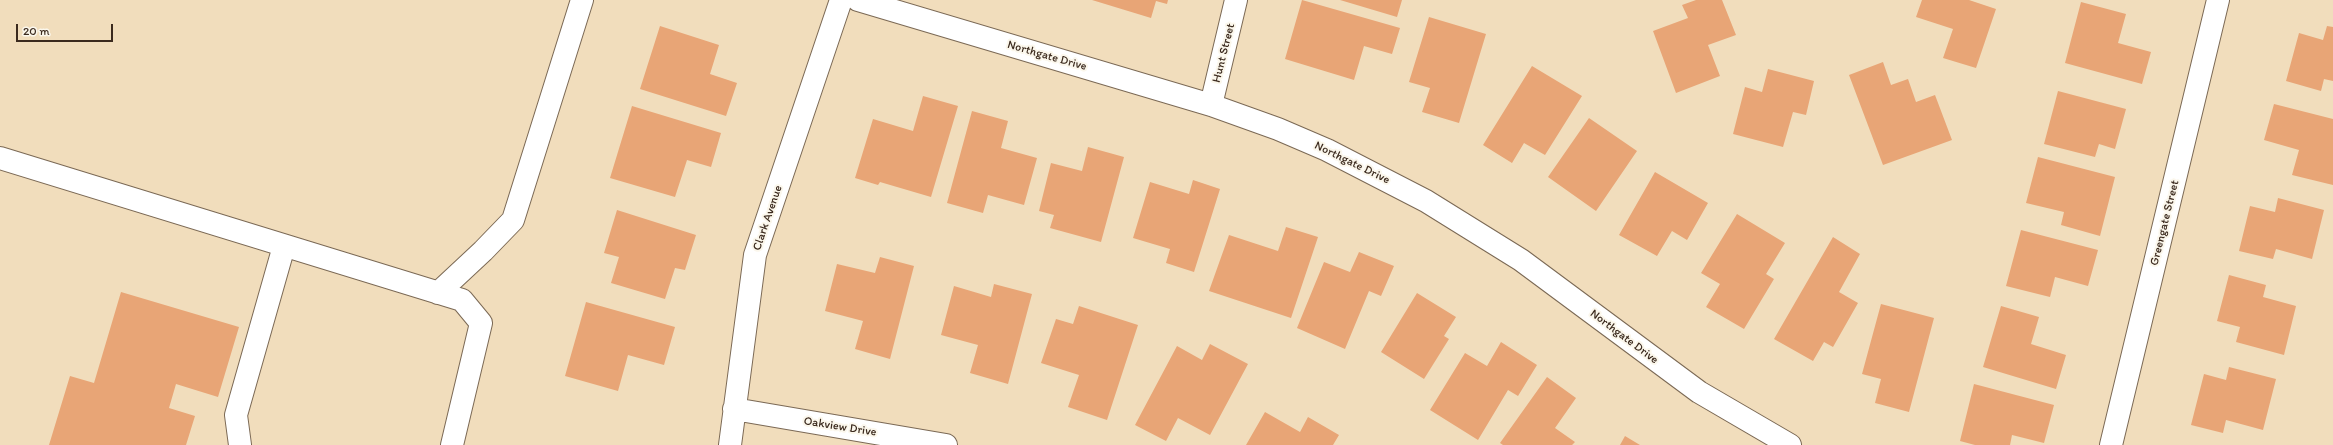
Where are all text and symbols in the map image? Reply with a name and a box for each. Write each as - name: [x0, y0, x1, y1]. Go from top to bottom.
- scale bar: [18, 16, 115, 42]
- street label: Hunt Street: [1210, 22, 1238, 84]
- text: 20 m: [23, 24, 50, 38]
- street label: Northgate Drive: [1006, 38, 1088, 74]
- street label: Northgate Drive: [1312, 139, 1392, 187]
- street label: Greengate Street: [2147, 179, 2183, 267]
- street label: Clark Avenue: [750, 183, 786, 253]
- street label: Northgate Drive: [1587, 307, 1661, 367]
- street label: Oakview Drive: [803, 414, 877, 440]

